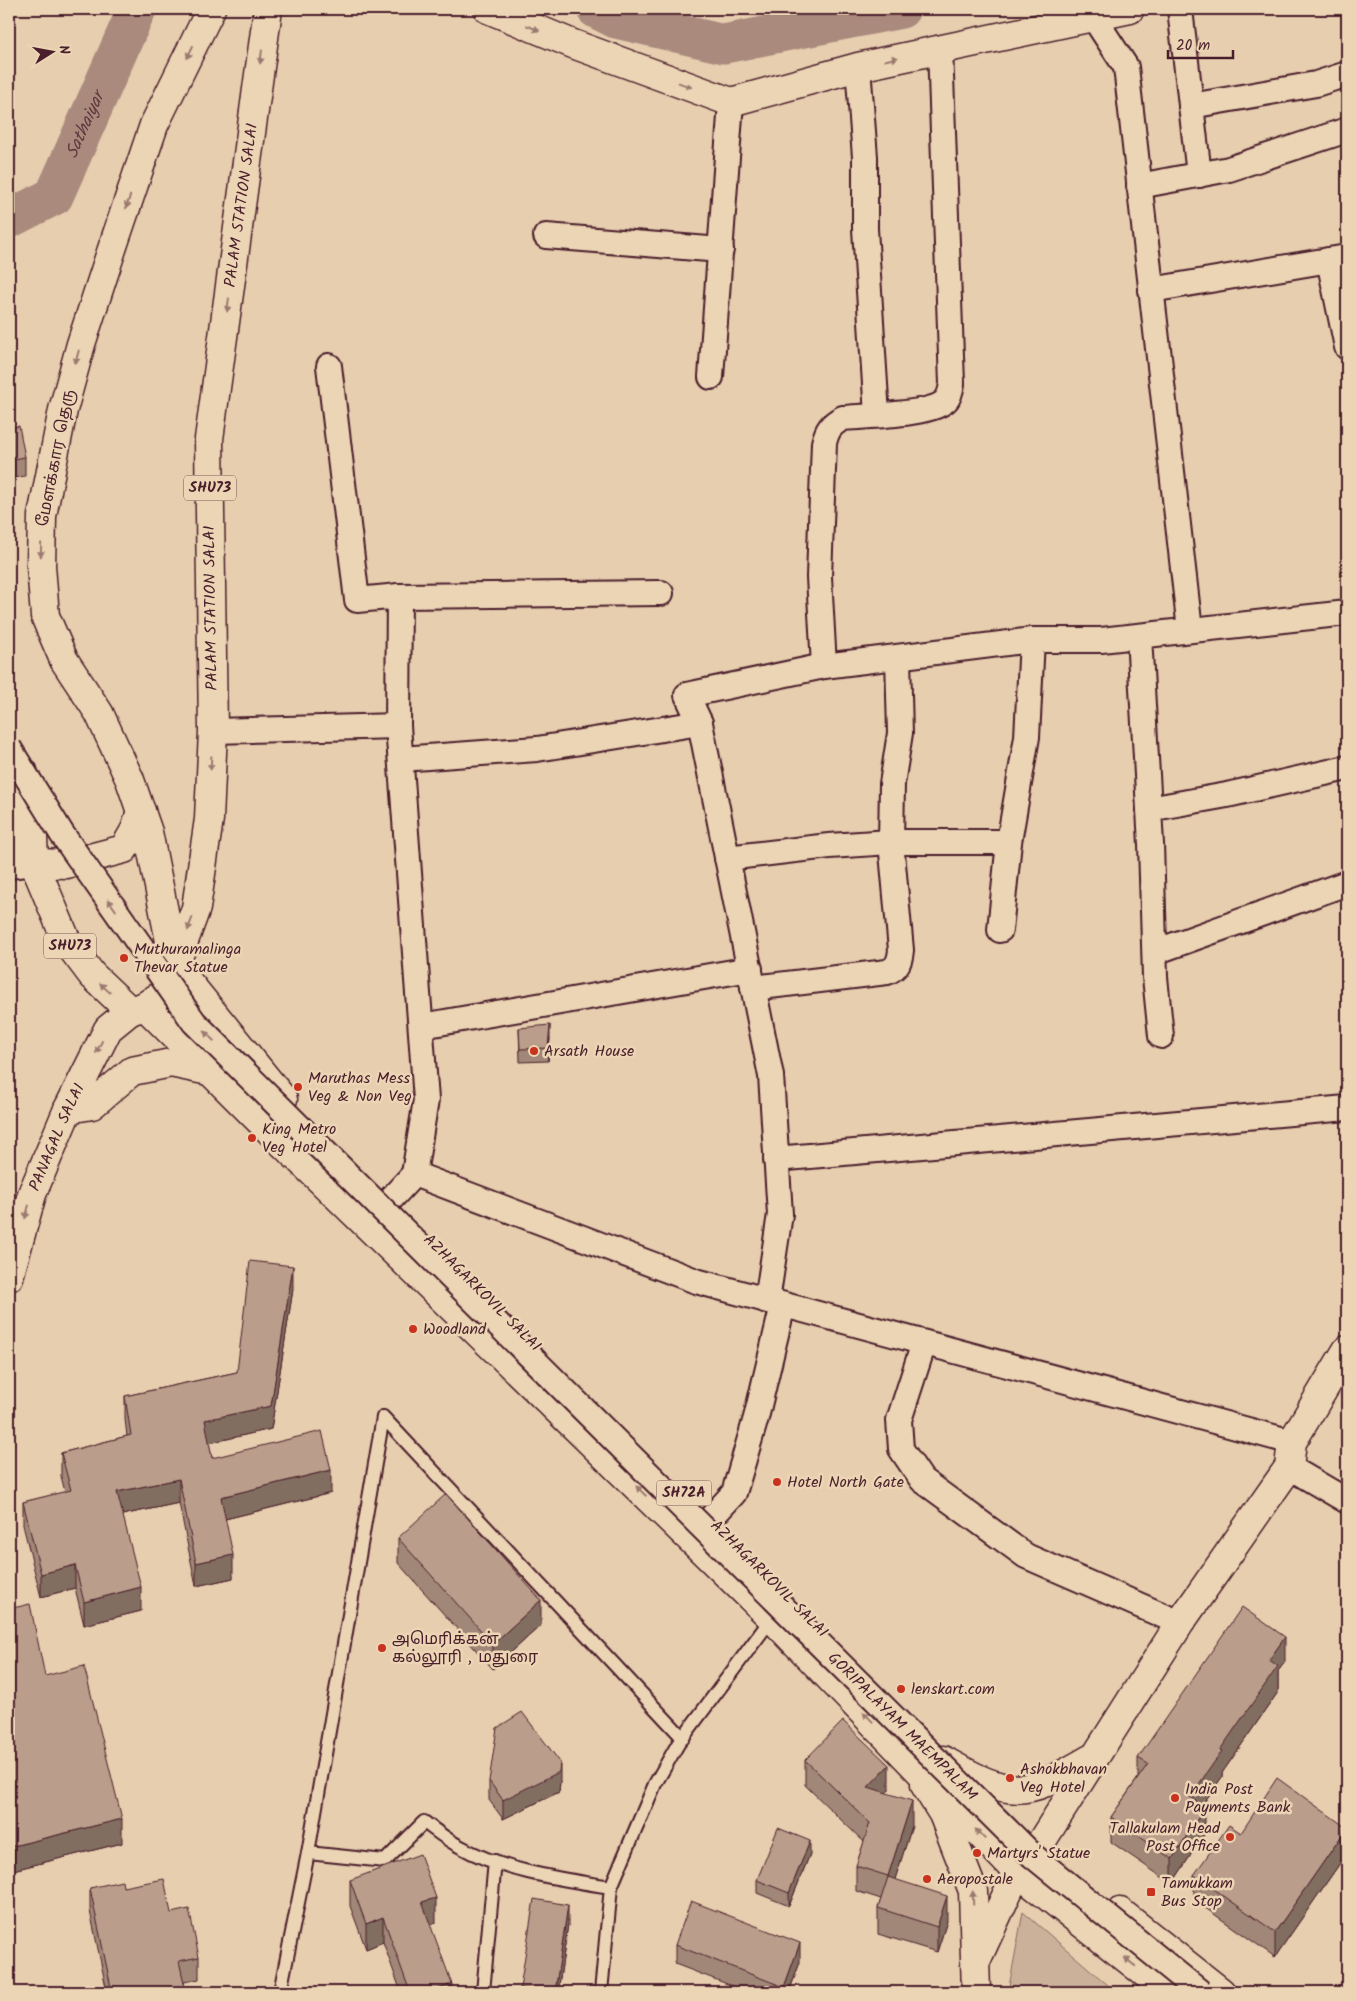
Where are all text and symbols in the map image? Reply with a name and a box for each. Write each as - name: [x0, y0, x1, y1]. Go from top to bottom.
- one-way arrow: [526, 24, 540, 32]
- north arrow: [28, 28, 78, 78]
- scale bar: [1168, 28, 1234, 60]
- text: 20 m: [1176, 34, 1210, 58]
- text: N: [52, 43, 75, 56]
- one-way arrow: [186, 45, 194, 60]
- one-way arrow: [257, 49, 265, 65]
- one-way arrow: [883, 55, 898, 63]
- one-way arrow: [677, 82, 692, 89]
- water label: Sathaiyar: [58, 84, 115, 163]
- street label: PALAM STATION SALAI: [217, 122, 265, 289]
- one-way arrow: [123, 195, 131, 210]
- one-way arrow: [224, 297, 232, 313]
- one-way arrow: [73, 349, 81, 364]
- street label: மேளக்கார தெரு: [30, 387, 82, 529]
- road number: SHU73: [184, 476, 236, 500]
- street label: PALAM STATION SALAI: [197, 525, 225, 691]
- one-way arrow: [37, 542, 45, 558]
- one-way arrow: [207, 756, 215, 772]
- one-way arrow: [107, 898, 117, 912]
- one-way arrow: [186, 917, 194, 932]
- road number: SHU73: [44, 934, 96, 958]
- place label: Muthuramalinga Thevar Statue: [134, 937, 241, 980]
- marker: Muthuramalinga Thevar Statue: [118, 952, 130, 964]
- one-way arrow: [99, 982, 112, 993]
- one-way arrow: [203, 1030, 215, 1042]
- place label: Arsath House: [544, 1039, 634, 1064]
- one-way arrow: [95, 1040, 103, 1054]
- marker: Arsath House: [528, 1045, 540, 1057]
- place label: Maruthas Mess Veg & Non Veg: [308, 1066, 412, 1109]
- street label: PANAGAL SALAI: [22, 1079, 91, 1195]
- marker: Maruthas Mess Veg & Non Veg: [292, 1081, 304, 1093]
- place label: King Metro Veg Hotel: [262, 1117, 336, 1160]
- marker: King Metro Veg Hotel: [246, 1132, 258, 1144]
- one-way arrow: [23, 1204, 31, 1219]
- street label: AZHAGARKOVIL SALAI: [417, 1228, 547, 1358]
- place label: Woodland: [423, 1317, 487, 1342]
- marker: Woodland: [407, 1323, 419, 1335]
- place label: Hotel North Gate: [787, 1470, 904, 1495]
- marker: Hotel North Gate: [771, 1476, 783, 1488]
- road number: SH72A: [656, 1480, 712, 1506]
- one-way arrow: [635, 1485, 647, 1497]
- street label: AZHAGARKOVIL SALAI: [704, 1514, 834, 1644]
- place label: அமெரிக்கன் கல்லூரி , மதுரை: [392, 1627, 538, 1670]
- marker: அமெரிக்கன் கல்லூரி , மதுரை: [376, 1642, 388, 1654]
- street label: GORIPALAYAM MAEMPALAM: [822, 1646, 984, 1807]
- place label: lenskart.com: [911, 1677, 995, 1702]
- marker: lenskart.com: [895, 1683, 907, 1695]
- one-way arrow: [862, 1711, 874, 1723]
- place label: Ashokbhavan Veg Hotel: [1020, 1757, 1107, 1800]
- marker: Ashokbhavan Veg Hotel: [1004, 1772, 1016, 1784]
- place label: India Post Payments Bank: [1185, 1777, 1291, 1820]
- marker: India Post Payments Bank: [1169, 1792, 1181, 1804]
- place label: Tallakulam Head Post Office: [1109, 1816, 1221, 1859]
- one-way arrow: [974, 1828, 986, 1840]
- marker: Tallakulam Head Post Office: [1224, 1831, 1236, 1843]
- place label: Martyrs' Statue: [987, 1841, 1090, 1866]
- marker: Martyrs' Statue: [971, 1847, 983, 1859]
- place label: Aeropostale: [937, 1867, 1013, 1892]
- place label: Tamukkam Bus Stop: [1161, 1871, 1233, 1914]
- marker: Aeropostale: [921, 1873, 933, 1885]
- marker: Tamukkam Bus Stop: [1145, 1886, 1157, 1898]
- one-way arrow: [969, 1890, 977, 1906]
- one-way arrow: [1124, 1957, 1137, 1967]

